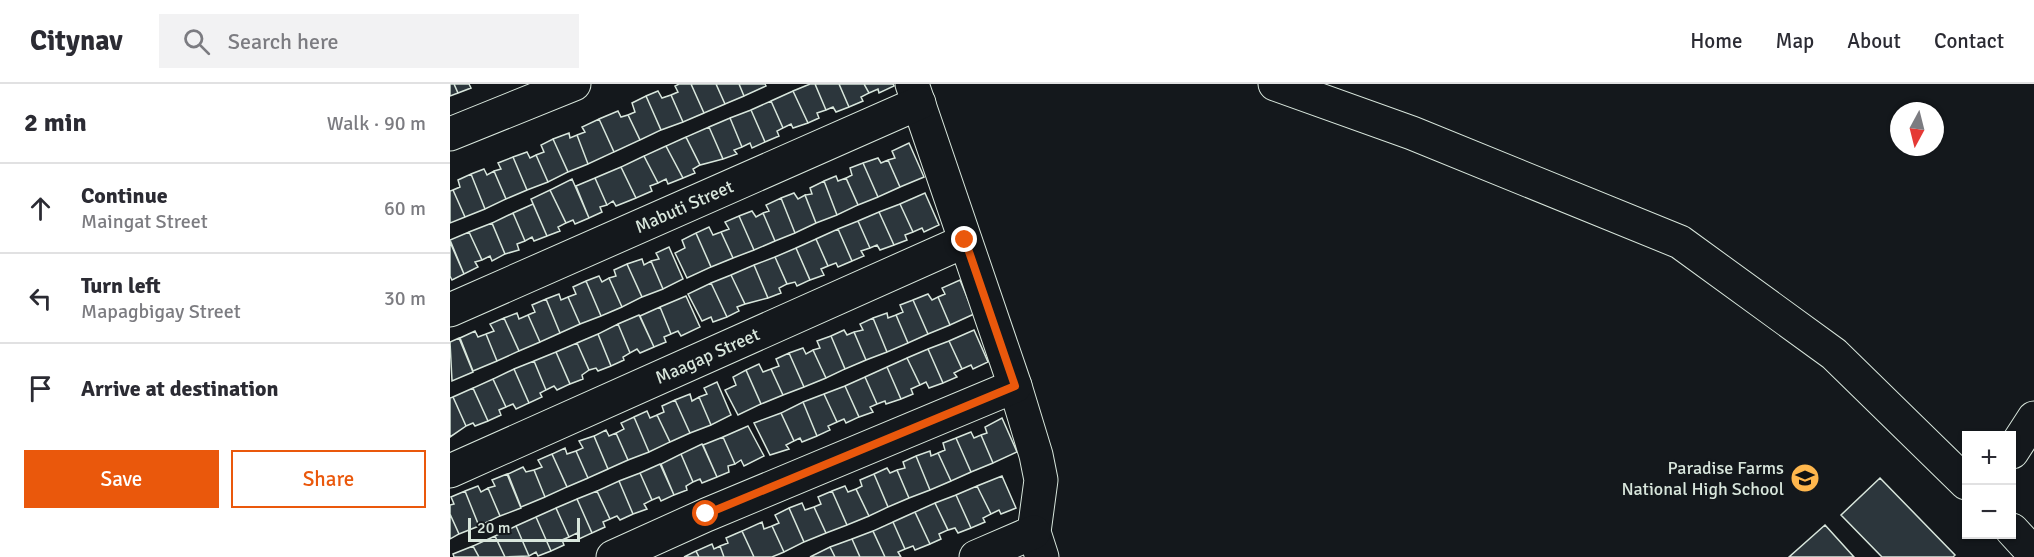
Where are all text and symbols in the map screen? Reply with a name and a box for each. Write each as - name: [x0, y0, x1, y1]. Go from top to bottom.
- search box: [159, 14, 579, 68]
- text: Citynav: [30, 24, 123, 58]
- icon: search: [180, 25, 213, 58]
- text: Search here: [228, 28, 339, 55]
- text: Home: [1690, 28, 1743, 54]
- text: Map: [1776, 28, 1814, 54]
- text: About: [1847, 28, 1901, 54]
- text: Contact: [1934, 28, 2004, 54]
- north arrow: [1890, 102, 1944, 156]
- text: 2 min: [24, 107, 87, 139]
- text: Walk · 90 m: [327, 111, 426, 136]
- street label: Mabuti Street: [632, 175, 737, 238]
- text: Continue: [81, 182, 168, 209]
- icon: ahead: [24, 192, 57, 225]
- text: 60 m: [384, 196, 426, 221]
- text: Maingat Street: [81, 209, 208, 234]
- route end: [951, 226, 977, 252]
- text: Turn left: [81, 272, 161, 299]
- icon: left: [24, 282, 57, 315]
- text: 30 m: [384, 286, 426, 311]
- text: Mapagbigay Street: [81, 299, 241, 324]
- street label: Maagap Street: [652, 323, 763, 389]
- icon: arrive: [24, 372, 57, 405]
- text: Arrive at destination: [81, 375, 278, 402]
- map controls: [1962, 431, 2016, 539]
- button: +: [1962, 431, 2016, 485]
- button: Save: [24, 450, 219, 508]
- button: Share: [231, 450, 426, 508]
- place label: Paradise Farms National High School: [1621, 457, 1784, 500]
- school or university icon: Paradise Farms National High School: [1789, 462, 1821, 494]
- button: −: [1962, 485, 2016, 539]
- route start: [692, 500, 718, 526]
- scale bar: [468, 515, 580, 542]
- text: 20 m: [477, 518, 511, 538]

